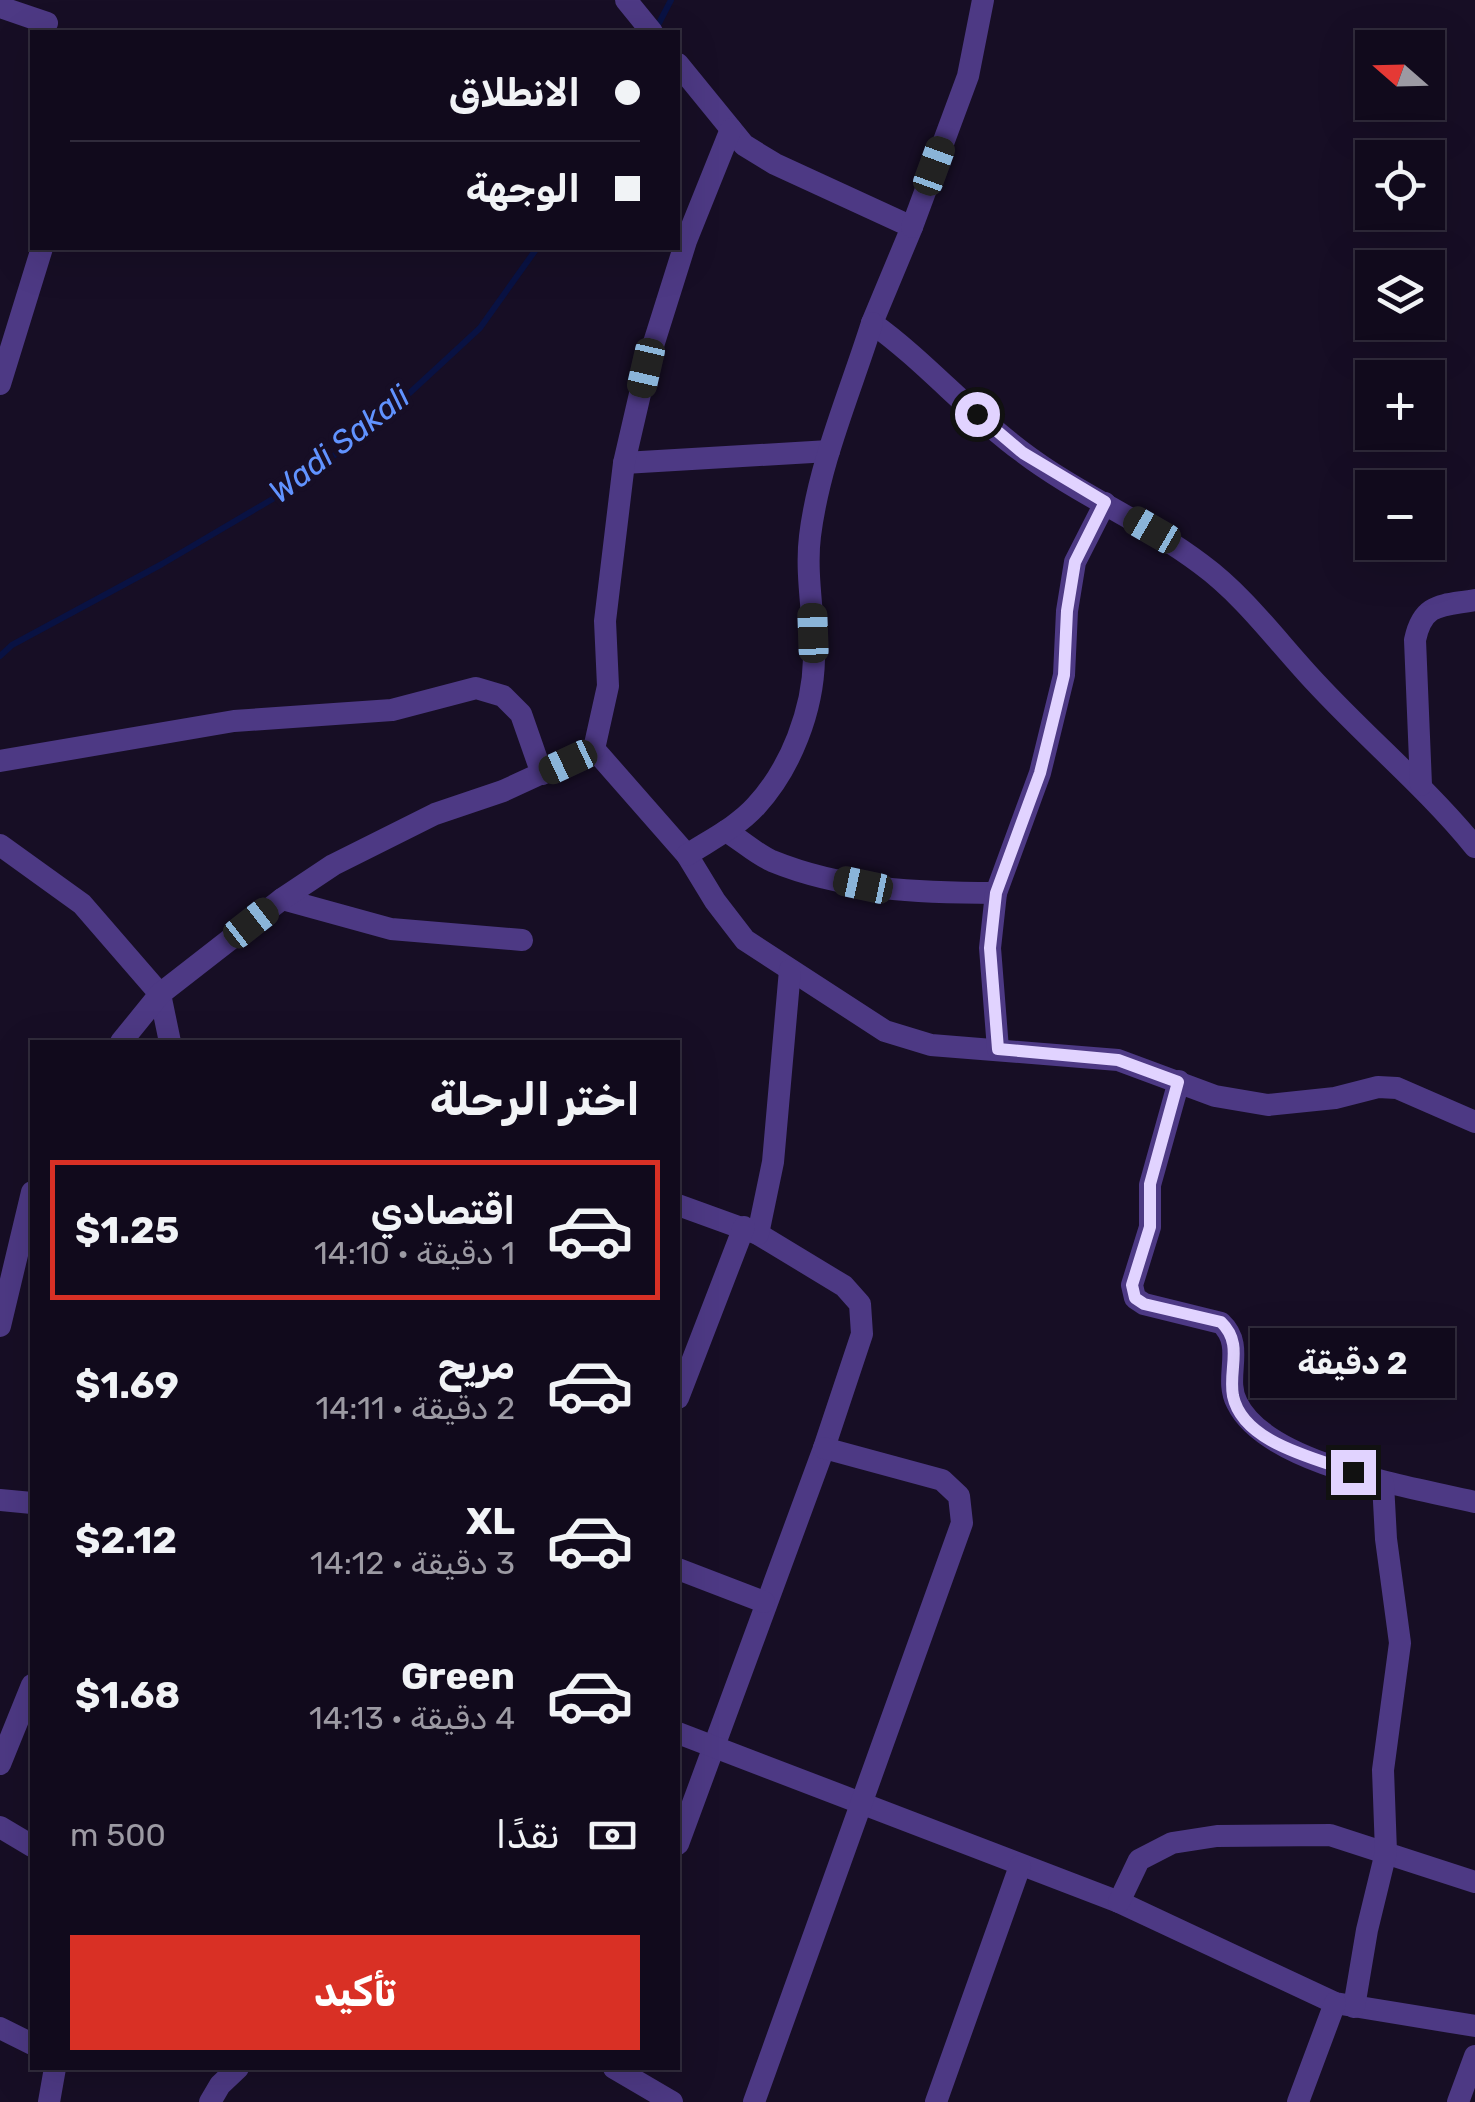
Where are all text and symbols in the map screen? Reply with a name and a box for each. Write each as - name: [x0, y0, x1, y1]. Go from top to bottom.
- north arrow: [1355, 30, 1445, 120]
- map controls: [1355, 30, 1445, 560]
- text: الانطلاق: [449, 70, 580, 116]
- car: [910, 133, 958, 199]
- button: locate: [1355, 140, 1445, 230]
- text: الوجهة: [466, 166, 580, 212]
- button: layers: [1355, 250, 1445, 340]
- car: [625, 335, 667, 401]
- button: +: [1355, 360, 1445, 450]
- water label: Wadi Sakali: [261, 376, 418, 511]
- route start: [955, 392, 1000, 437]
- button: −: [1355, 470, 1445, 560]
- car: [1119, 502, 1185, 558]
- car: [797, 602, 829, 664]
- car: [534, 736, 602, 788]
- car: [831, 864, 895, 906]
- car: [218, 893, 284, 953]
- text: اختر الرحلة: [430, 1073, 640, 1126]
- icon: car: [545, 1185, 635, 1275]
- text: اقتصادي: [371, 1188, 515, 1234]
- text: $1.25: [75, 1207, 179, 1253]
- text: 1 دقيقة · 14:10: [314, 1234, 515, 1272]
- callout: 2 دقيقة: [1250, 1327, 1456, 1397]
- icon: car: [545, 1340, 635, 1430]
- text: مريح: [438, 1343, 515, 1389]
- text: 2 دقيقة: [1298, 1344, 1407, 1382]
- text: $1.69: [75, 1362, 179, 1408]
- text: 2 دقيقة · 14:11: [316, 1389, 515, 1427]
- route end: [1331, 1450, 1376, 1495]
- icon: car: [545, 1495, 635, 1585]
- text: XL: [466, 1498, 515, 1544]
- text: $2.12: [75, 1517, 177, 1563]
- text: 3 دقيقة · 14:12: [310, 1544, 515, 1582]
- icon: car: [545, 1650, 635, 1740]
- text: Green: [401, 1653, 515, 1699]
- text: $1.68: [75, 1672, 180, 1718]
- text: 4 دقيقة · 14:13: [309, 1699, 515, 1737]
- icon: cash: [585, 1808, 640, 1863]
- text: نقدًا: [496, 1812, 560, 1858]
- text: 500 m: [70, 1816, 166, 1854]
- button: تأكيد: [70, 1935, 640, 2050]

